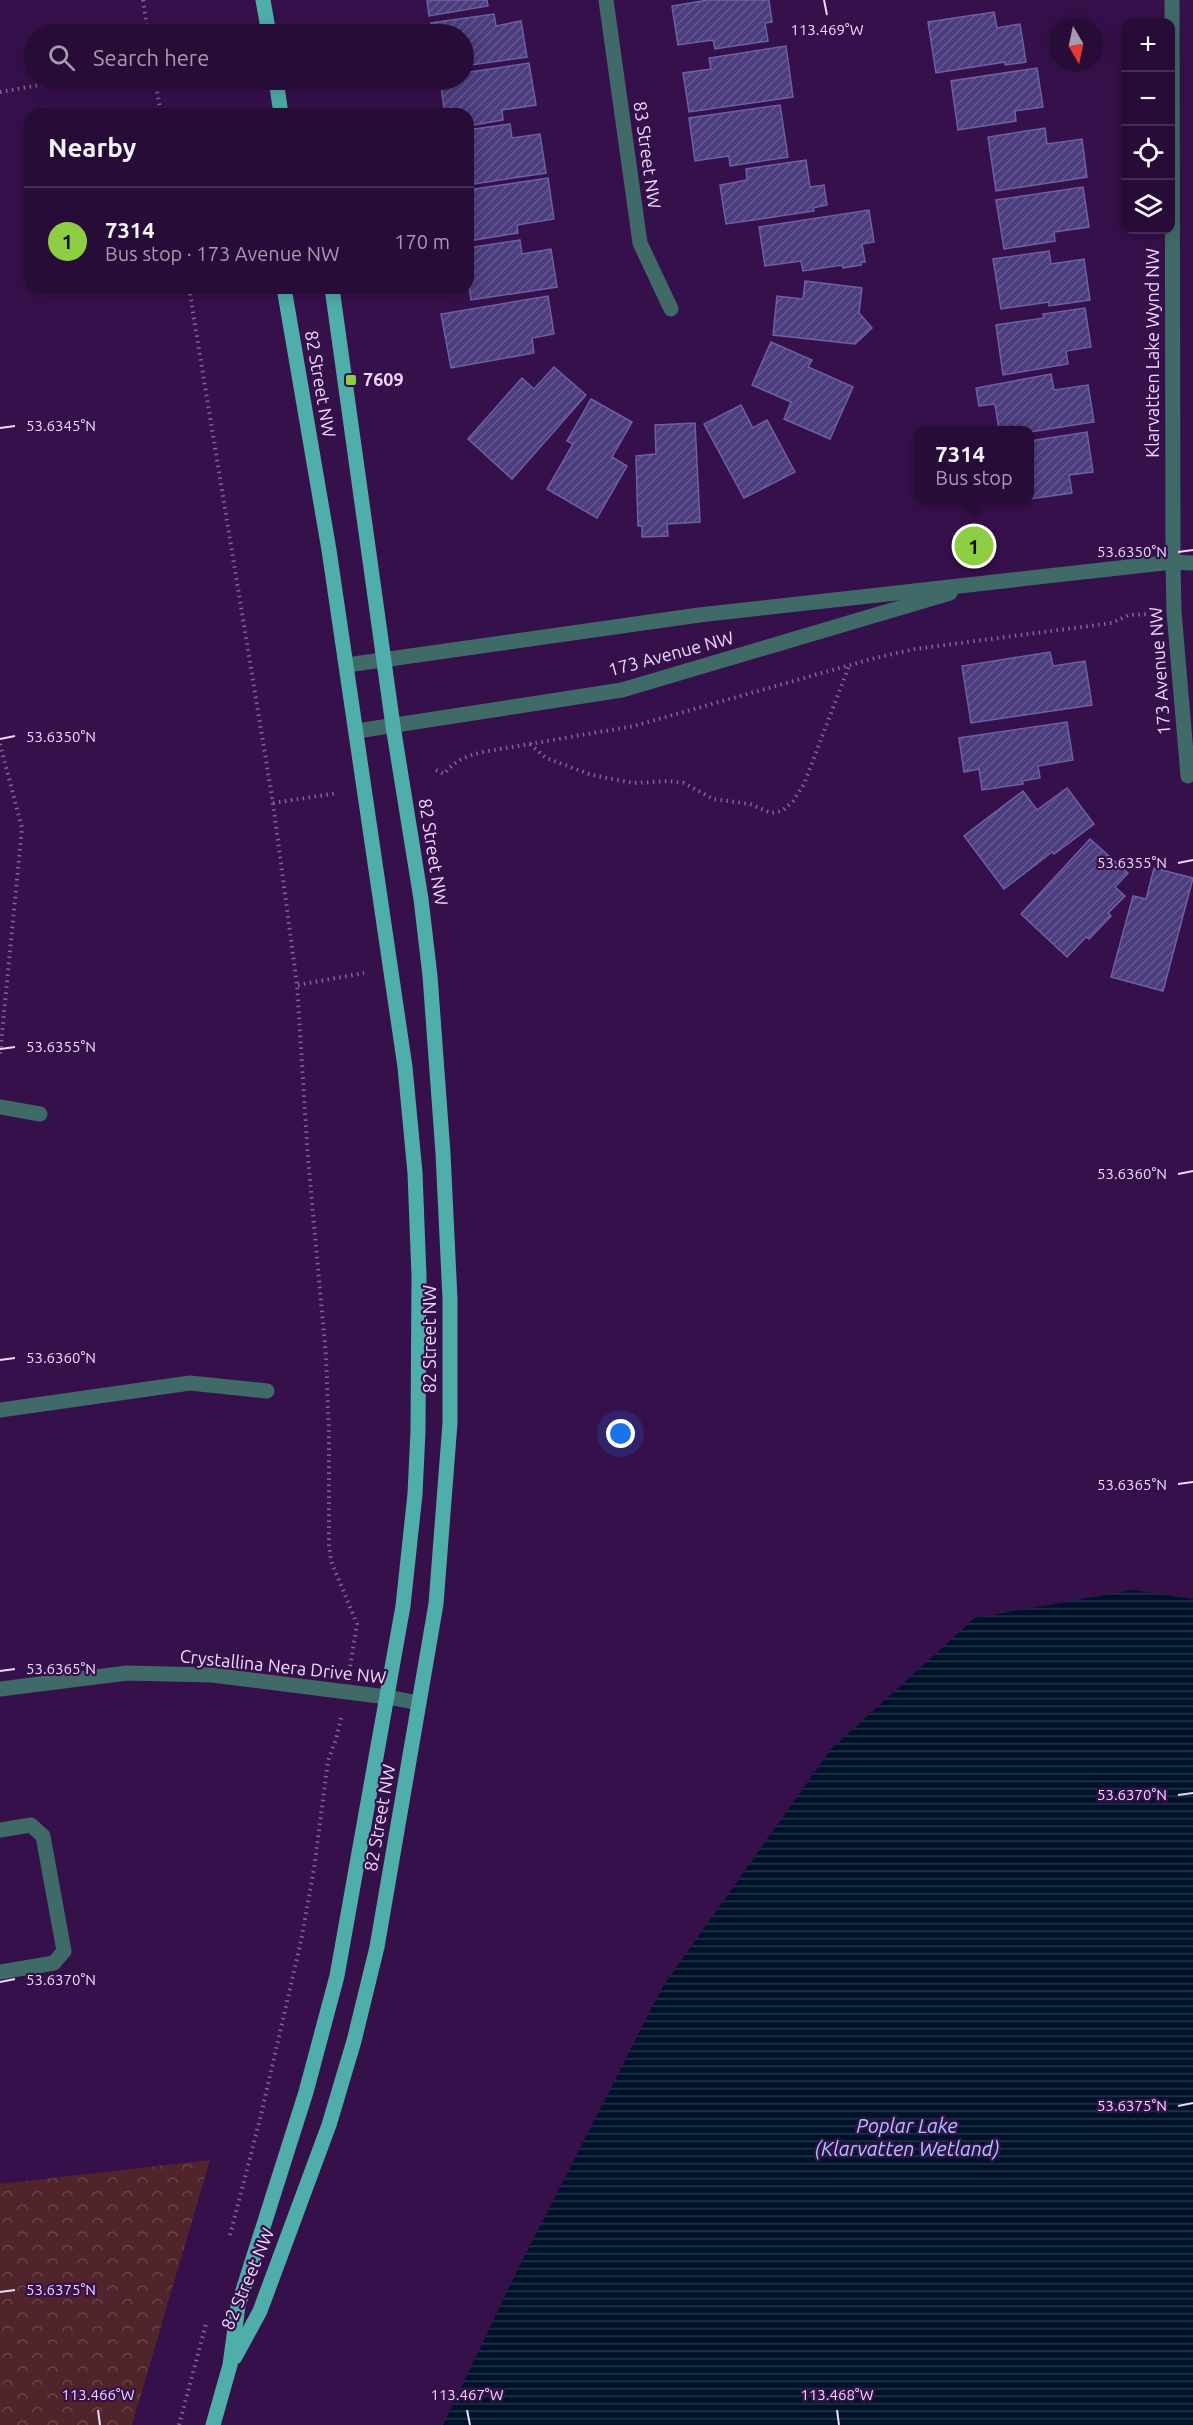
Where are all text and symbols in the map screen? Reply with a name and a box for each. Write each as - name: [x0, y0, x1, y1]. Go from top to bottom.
- north arrow: [1049, 18, 1103, 72]
- map controls: [1121, 18, 1175, 234]
- button: +: [1121, 18, 1175, 72]
- text: 113.469°W: [790, 21, 864, 38]
- search box: [24, 24, 474, 90]
- icon: search: [45, 41, 78, 74]
- text: Search here: [93, 45, 209, 70]
- button: −: [1121, 72, 1175, 126]
- street label: 83 Street NW: [631, 100, 665, 210]
- button: locate: [1121, 126, 1175, 180]
- text: Nearby: [48, 133, 136, 162]
- button: layers: [1121, 180, 1175, 234]
- text: 7314: [105, 217, 155, 242]
- text: 1: [62, 230, 73, 253]
- text: 170 m: [394, 230, 450, 253]
- text: Bus stop · 173 Avenue NW: [105, 242, 340, 265]
- street label: Klarvatten Lake Wynd NW: [1142, 248, 1162, 458]
- street label: 82 Street NW: [302, 329, 340, 439]
- place label: 7609: [363, 369, 404, 389]
- marker: 7609: [344, 373, 358, 387]
- text: 53.6345°N: [26, 417, 96, 434]
- popup: [914, 426, 1034, 504]
- text: 7314: [935, 441, 985, 466]
- text: Bus stop: [935, 466, 1013, 489]
- pin: 1: [954, 524, 994, 568]
- text: 53.6350°N: [1097, 543, 1167, 560]
- street label: 173 Avenue NW: [1145, 606, 1173, 736]
- street label: 173 Avenue NW: [606, 627, 736, 679]
- text: 53.6350°N: [26, 728, 96, 745]
- street label: 82 Street NW: [416, 797, 452, 907]
- text: 53.6355°N: [1097, 854, 1167, 871]
- text: 53.6355°N: [26, 1038, 96, 1055]
- text: 53.6360°N: [1097, 1165, 1167, 1182]
- street label: 82 Street NW: [419, 1284, 439, 1393]
- text: 53.6360°N: [26, 1349, 96, 1366]
- your location: [606, 1419, 635, 1448]
- text: 53.6365°N: [1097, 1476, 1167, 1493]
- street label: Crystallina Nera Drive NW: [179, 1645, 388, 1687]
- text: 53.6365°N: [26, 1660, 96, 1677]
- street label: 82 Street NW: [360, 1762, 398, 1873]
- text: 53.6370°N: [1097, 1786, 1167, 1803]
- text: 53.6370°N: [26, 1971, 96, 1988]
- text: 53.6375°N: [1097, 2097, 1167, 2114]
- water label: Poplar Lake (Klarvatten Wetland): [815, 2114, 999, 2160]
- street label: 82 Street NW: [217, 2225, 278, 2332]
- text: 53.6375°N: [26, 2281, 96, 2298]
- text: 113.466°W: [61, 2386, 135, 2403]
- text: 113.467°W: [430, 2386, 504, 2403]
- text: 113.468°W: [800, 2386, 874, 2403]

